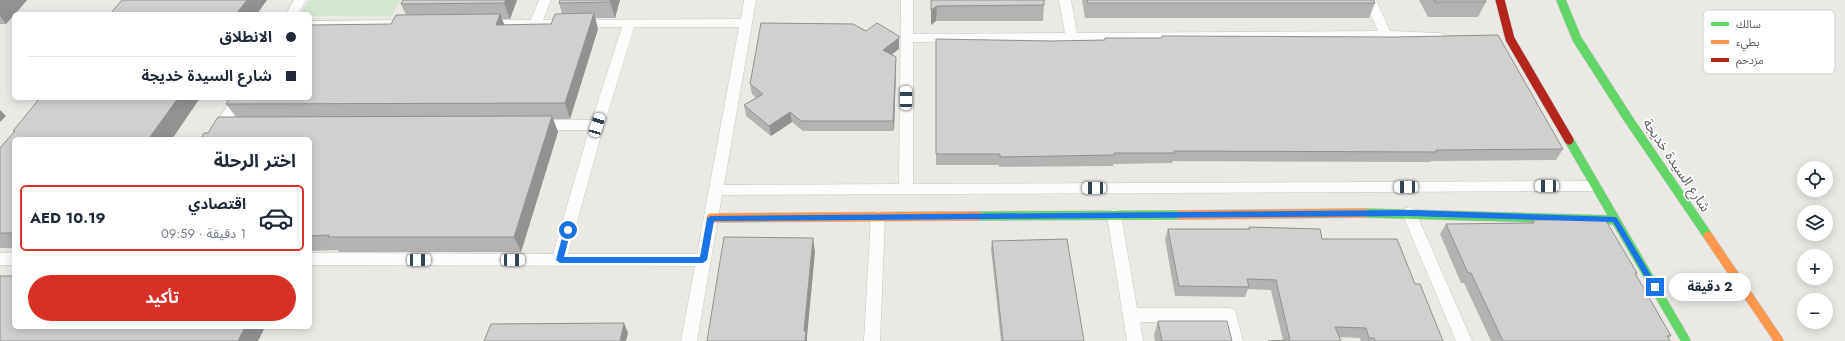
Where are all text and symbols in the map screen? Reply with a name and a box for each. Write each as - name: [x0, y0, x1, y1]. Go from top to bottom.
- legend: [1703, 10, 1835, 74]
- text: سالك: [1736, 16, 1761, 32]
- text: الانطلاق: [220, 26, 272, 48]
- text: بطيء: [1736, 34, 1759, 52]
- text: مزدحم: [1736, 52, 1764, 69]
- text: شارع السيدة خديجة: [141, 65, 272, 87]
- car: [900, 86, 912, 110]
- car: [588, 112, 606, 138]
- street label: شارع السيدة خديجة: [1638, 114, 1716, 216]
- text: اختر الرحلة: [214, 148, 296, 174]
- map controls: [1797, 161, 1833, 329]
- button: locate: [1797, 161, 1833, 197]
- car: [1535, 180, 1559, 192]
- car: [1394, 181, 1418, 193]
- car: [1082, 182, 1106, 194]
- text: اقتصادي: [188, 193, 246, 215]
- icon: car: [258, 200, 294, 236]
- button: layers: [1797, 205, 1833, 241]
- text: AED 10.19: [30, 207, 106, 229]
- route start: [559, 221, 577, 239]
- text: 1 دقيقة · 09:59: [161, 224, 246, 243]
- button: +: [1797, 249, 1833, 285]
- car: [407, 254, 431, 266]
- car: [501, 254, 525, 266]
- callout: 2 دقيقة: [1669, 273, 1751, 301]
- button: تأكيد: [28, 275, 296, 321]
- text: 2 دقيقة: [1687, 277, 1733, 296]
- route end: [1646, 278, 1664, 296]
- button: −: [1797, 293, 1833, 329]

